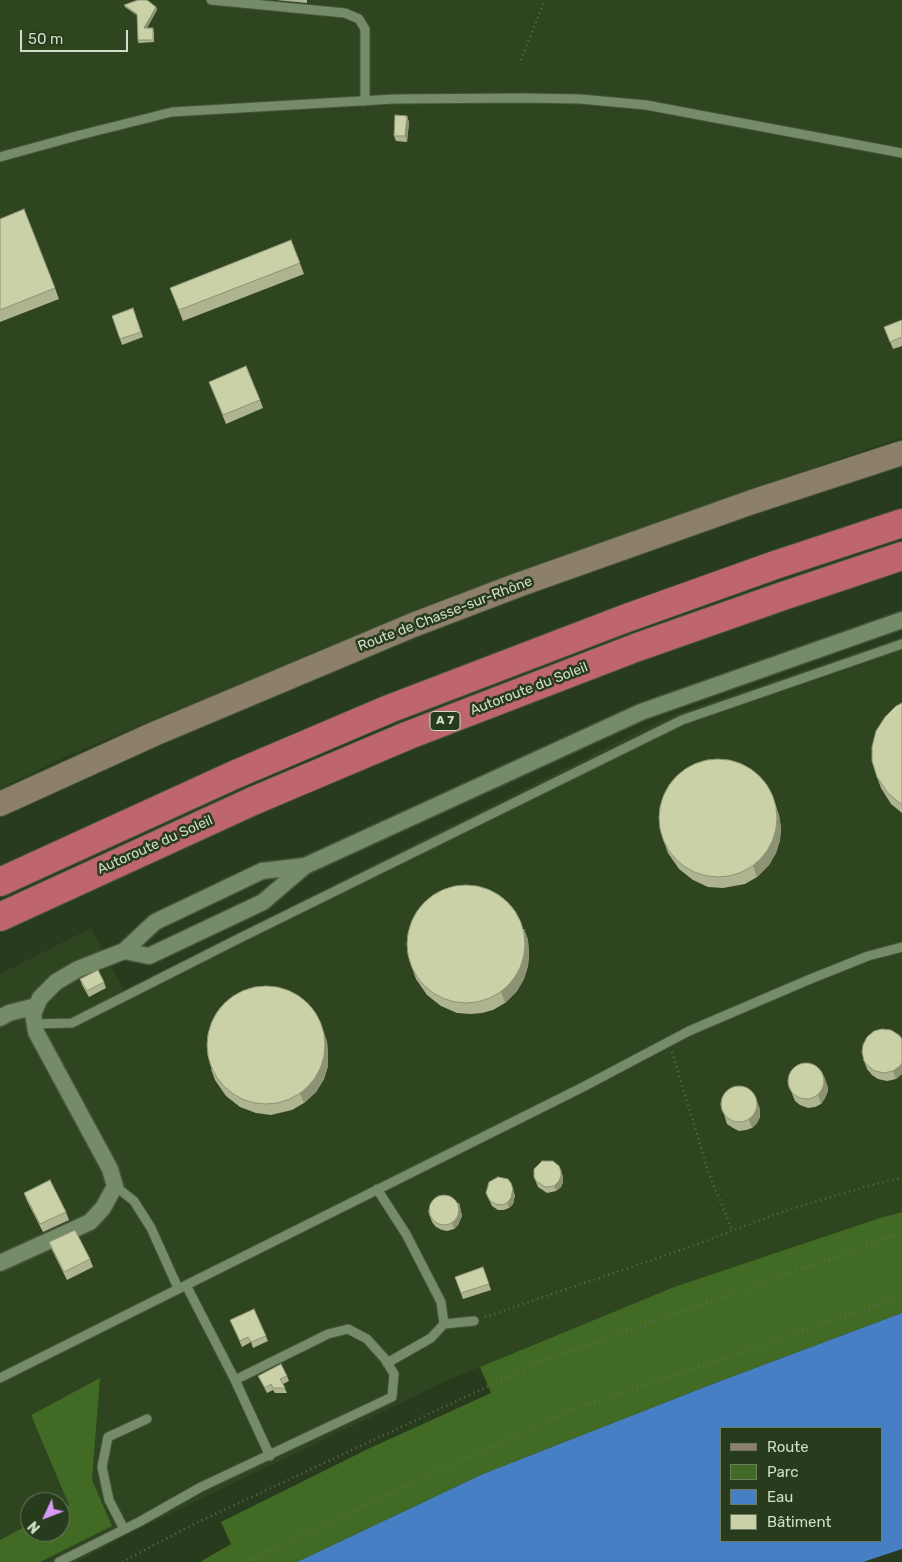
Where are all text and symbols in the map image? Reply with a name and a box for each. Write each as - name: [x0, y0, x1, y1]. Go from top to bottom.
- scale bar: [22, 20, 130, 52]
- text: 50 m: [28, 30, 63, 48]
- street label: Route de Chasse-sur-Rhône: [355, 573, 535, 655]
- street label: Autoroute du Soleil: [468, 659, 590, 719]
- road number: A 7: [430, 711, 460, 730]
- street label: Autoroute du Soleil: [95, 812, 215, 878]
- legend: [720, 1427, 882, 1542]
- text: Route: [767, 1438, 809, 1456]
- text: Parc: [767, 1463, 799, 1481]
- text: Eau: [767, 1488, 793, 1506]
- north arrow: [20, 1492, 70, 1542]
- text: Bâtiment: [767, 1513, 831, 1531]
- text: N: [25, 1517, 44, 1536]

